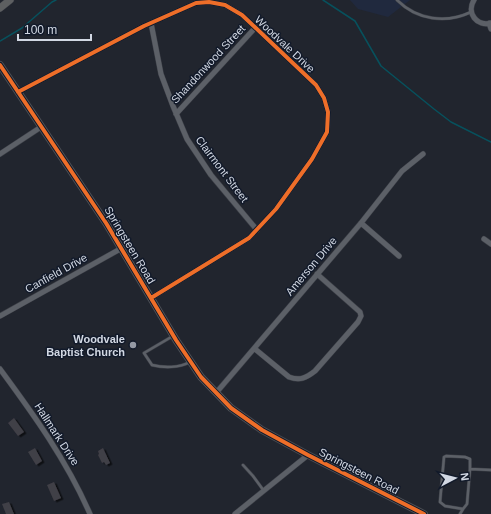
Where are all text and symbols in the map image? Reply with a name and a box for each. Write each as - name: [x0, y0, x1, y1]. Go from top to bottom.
- street label: Woodvale Drive: [253, 13, 317, 75]
- scale bar: [18, 16, 91, 42]
- street label: Shandonwood Street: [169, 22, 247, 106]
- text: 100 m: [24, 23, 57, 37]
- street label: Clairmont Street: [193, 134, 251, 204]
- street label: Springsteen Road: [102, 204, 158, 286]
- street label: Amerson Drive: [283, 234, 339, 298]
- street label: Canfield Drive: [23, 251, 89, 295]
- place label: Woodvale Baptist Church: [46, 333, 125, 358]
- marker: Woodvale Baptist Church: [128, 340, 138, 350]
- street label: Hallmark Drive: [32, 400, 82, 468]
- street label: Springsteen Road: [317, 446, 401, 496]
- north arrow: [435, 458, 475, 498]
- text: N: [458, 472, 471, 482]

